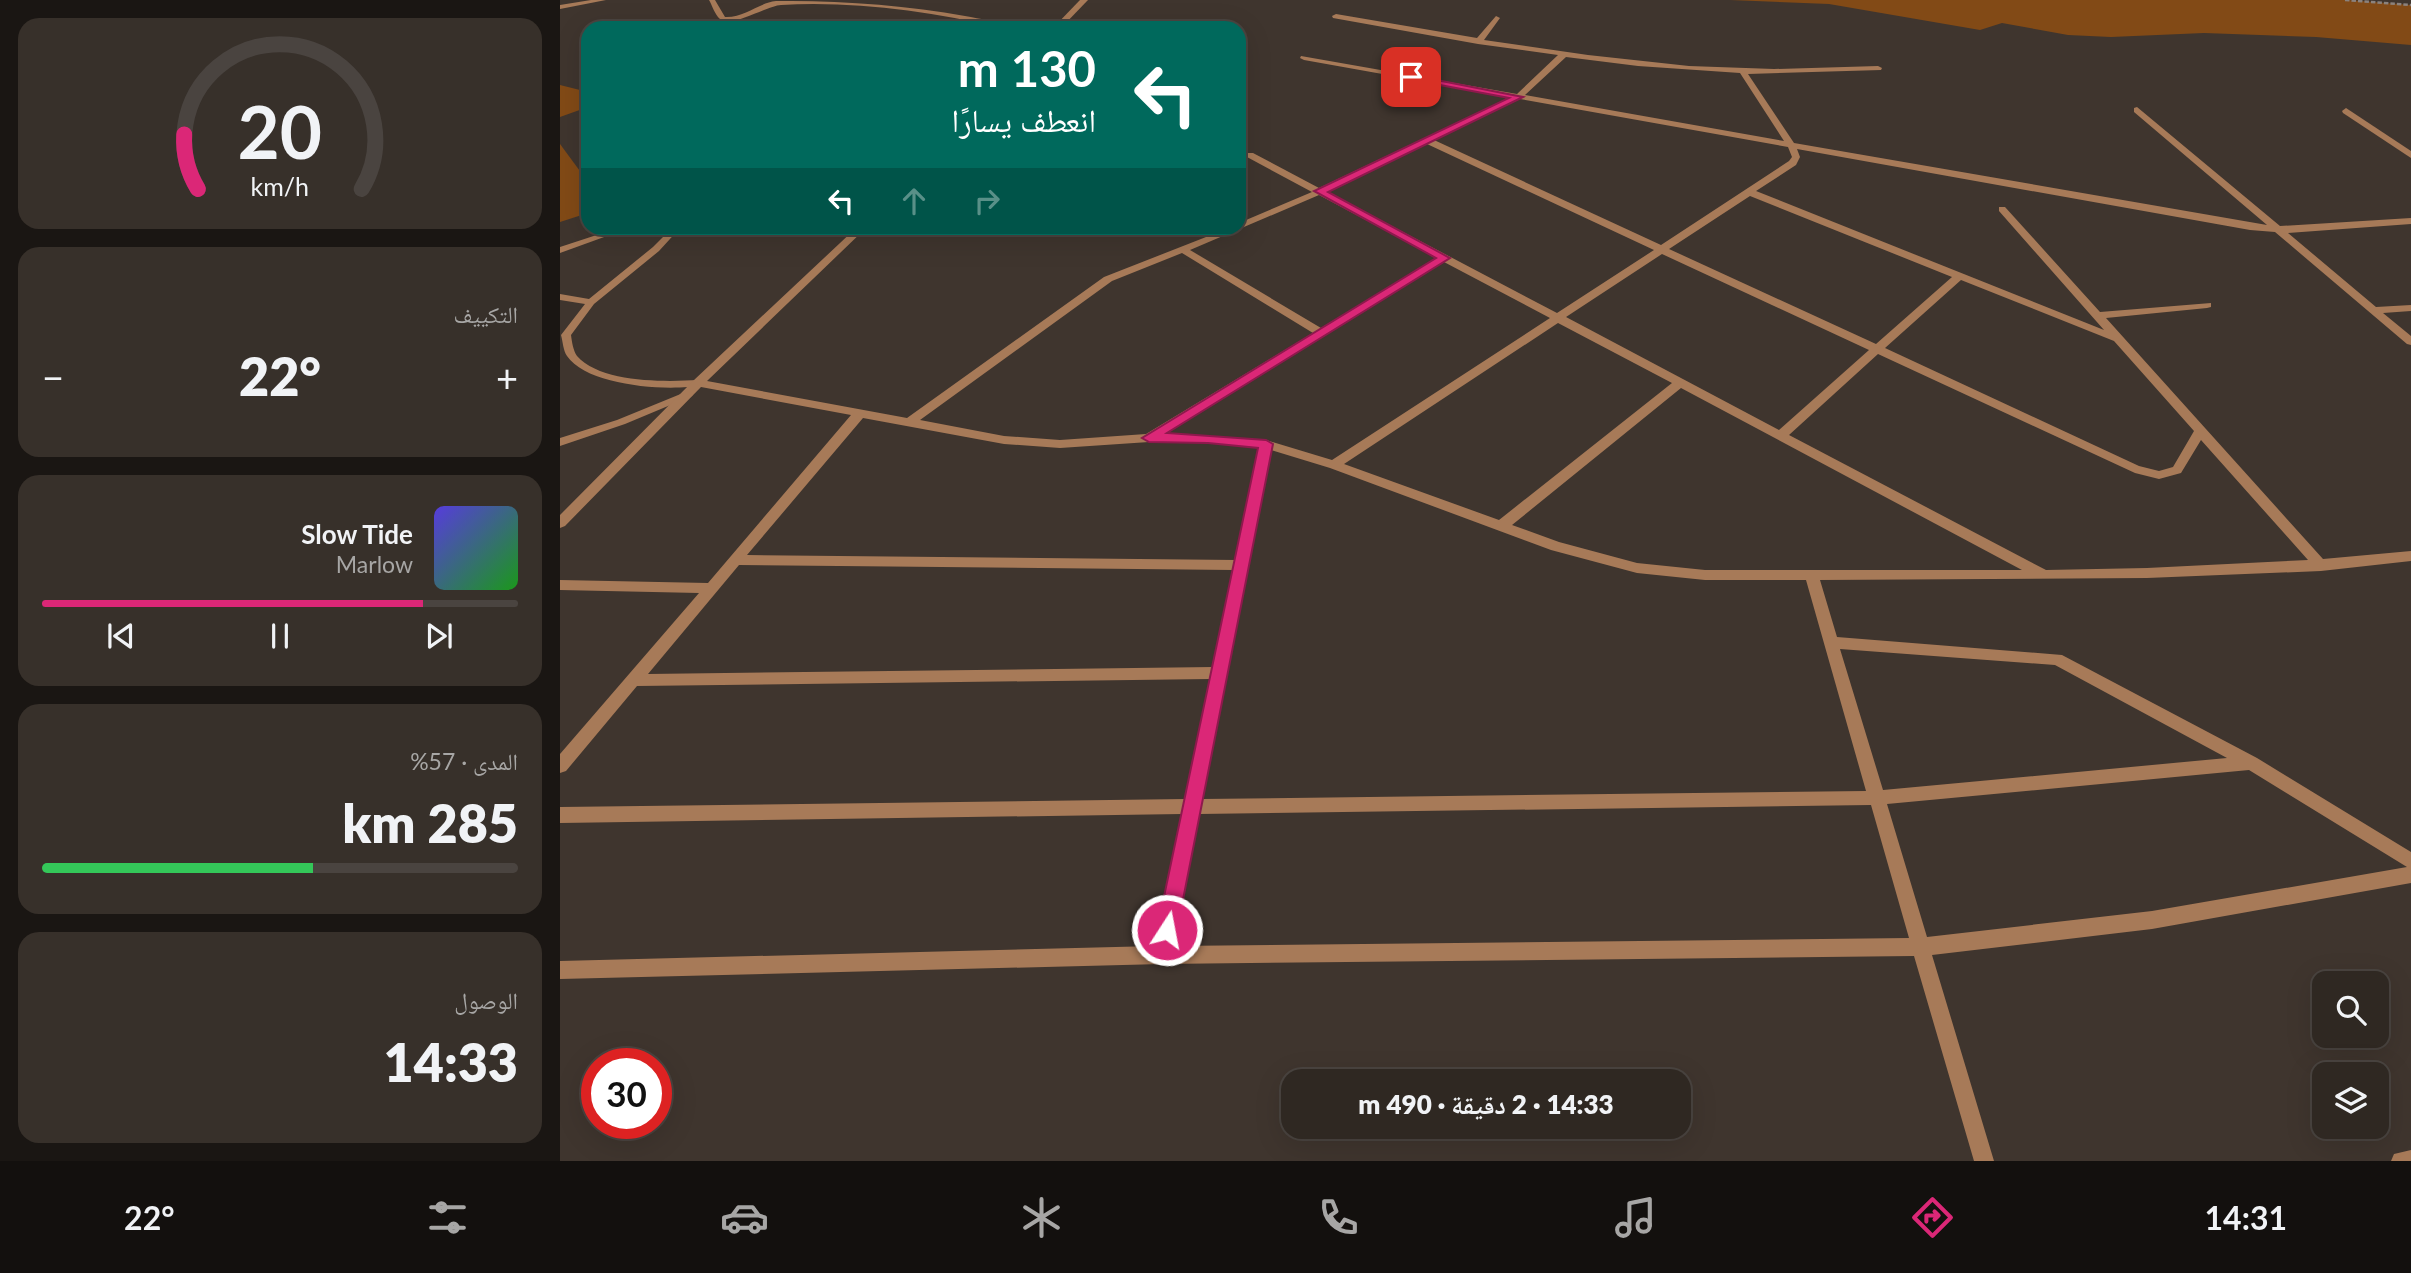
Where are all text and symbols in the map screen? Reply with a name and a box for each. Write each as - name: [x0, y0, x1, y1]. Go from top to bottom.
- text: 130 m: [958, 39, 1096, 97]
- pin: [1381, 47, 1441, 107]
- icon: left: [1120, 49, 1211, 140]
- icon: arrive: [1392, 58, 1430, 96]
- text: 20: [238, 88, 322, 176]
- text: انعطف يسارًا: [952, 100, 1096, 139]
- text: km/h: [251, 171, 309, 201]
- icon: left: [822, 182, 860, 220]
- icon: ahead: [895, 182, 933, 220]
- icon: right: [968, 182, 1006, 220]
- text: التكييف: [453, 300, 518, 328]
- text: 22°: [239, 345, 321, 407]
- text: −: [42, 354, 64, 400]
- text: +: [496, 354, 518, 400]
- text: Slow Tide: [301, 518, 413, 550]
- text: Marlow: [336, 550, 413, 578]
- icon: previous: [102, 617, 140, 655]
- icon: pause: [261, 617, 299, 655]
- icon: next: [420, 617, 458, 655]
- text: المدى · 57%: [410, 747, 518, 775]
- text: 285 km: [342, 792, 518, 854]
- position arrow: [1130, 893, 1204, 967]
- map controls: [2312, 971, 2389, 1139]
- button: search: [2312, 971, 2389, 1048]
- text: الوصول: [454, 986, 518, 1014]
- text: 14:33: [384, 1031, 518, 1093]
- speed limit sign: 30: [581, 1048, 672, 1139]
- button: layers: [2312, 1062, 2389, 1139]
- text: 14:33 · 2 دقيقة · 490 m: [1358, 1088, 1614, 1120]
- icon: filters: [423, 1193, 472, 1242]
- icon: car: [720, 1193, 769, 1242]
- icon: climate: [1017, 1193, 1066, 1242]
- icon: phone: [1314, 1193, 1363, 1242]
- icon: music: [1611, 1193, 1660, 1242]
- icon: directions: [1908, 1193, 1957, 1242]
- text: 22°: [124, 1198, 175, 1237]
- text: 14:31: [2205, 1198, 2287, 1237]

